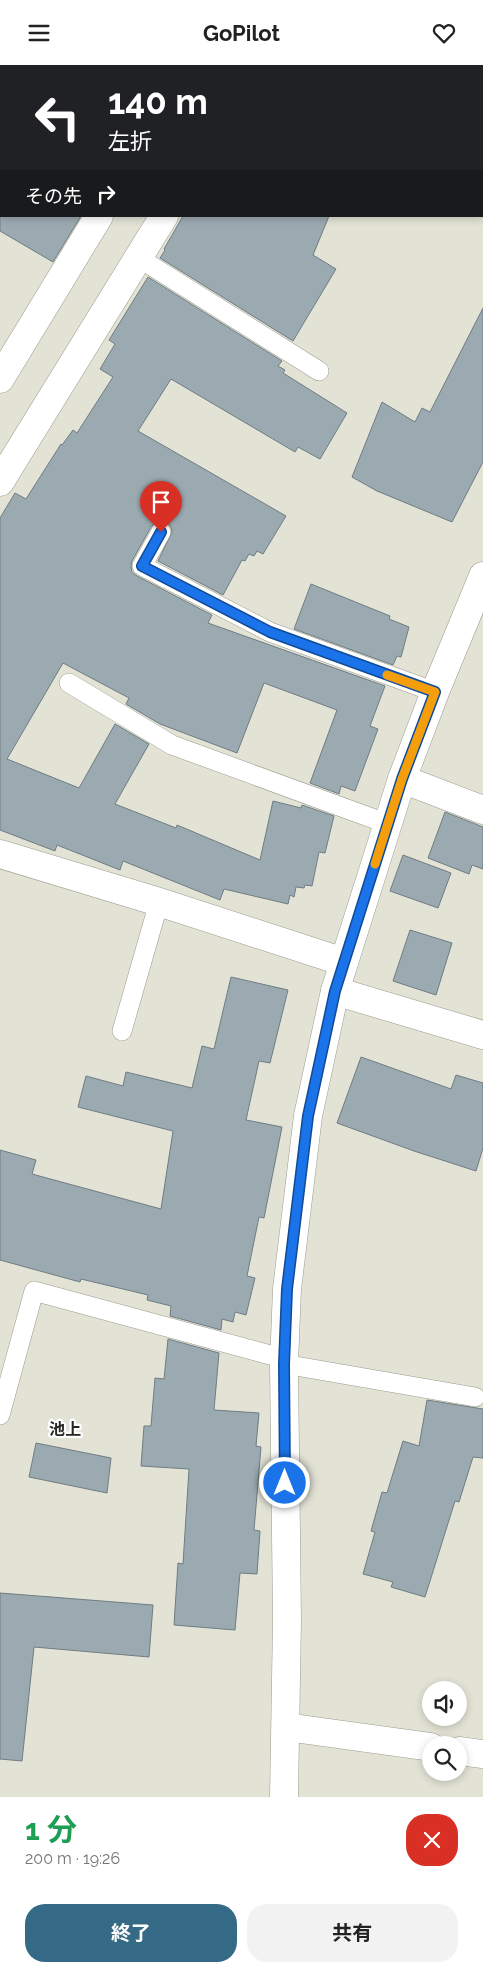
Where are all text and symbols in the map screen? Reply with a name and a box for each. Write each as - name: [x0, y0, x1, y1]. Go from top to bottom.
- icon: menu: [25, 19, 53, 47]
- icon: heart: [430, 19, 458, 47]
- text: GoPilot: [203, 20, 280, 46]
- text: 140 m: [108, 81, 208, 122]
- icon: left: [25, 85, 90, 150]
- text: 左折: [108, 128, 152, 154]
- icon: right: [92, 180, 120, 208]
- text: その先: [25, 185, 82, 207]
- pin: [140, 481, 182, 532]
- icon: arrive: [147, 488, 175, 516]
- district label: 池上: [49, 1420, 81, 1439]
- position arrow: [258, 1456, 310, 1508]
- map controls: [422, 1681, 467, 1781]
- button: sound: [422, 1681, 467, 1726]
- button: search: [422, 1736, 467, 1781]
- text: 1 分: [25, 1812, 77, 1847]
- button: close: [406, 1814, 458, 1866]
- text: 200 m · 19:26: [25, 1849, 120, 1868]
- button: 終了: [25, 1904, 237, 1962]
- button: 共有: [247, 1904, 458, 1962]

